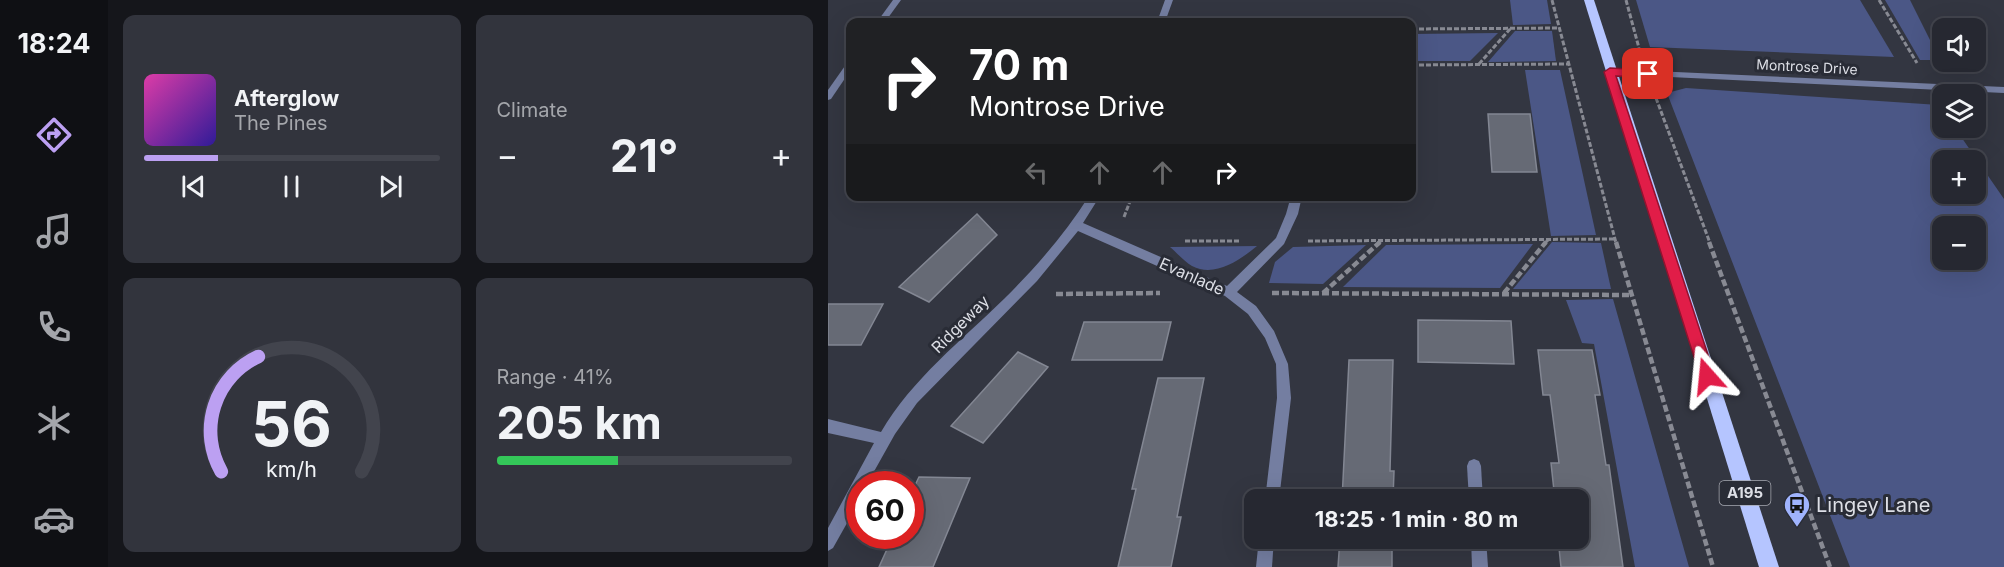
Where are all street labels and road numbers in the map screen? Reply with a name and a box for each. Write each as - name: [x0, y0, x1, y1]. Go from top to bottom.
- street label: Montrose Drive: [1756, 55, 1858, 78]
- street label: Evanlade: [1156, 253, 1228, 299]
- street label: Ridgeway: [927, 291, 993, 357]
- road number: A195: [1720, 481, 1770, 505]

